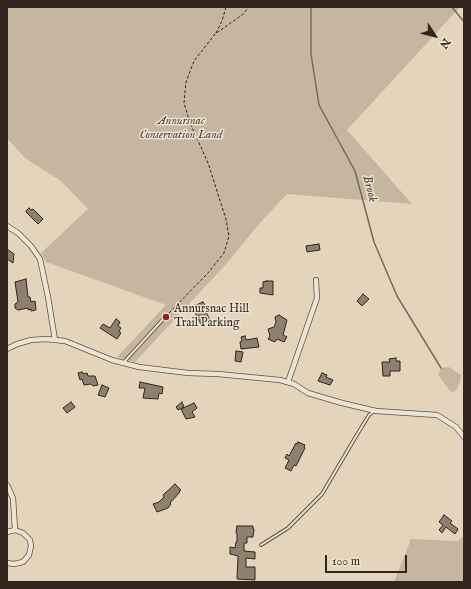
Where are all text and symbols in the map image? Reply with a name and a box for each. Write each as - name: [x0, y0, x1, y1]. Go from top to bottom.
- north arrow: [415, 16, 455, 56]
- text: N: [436, 35, 453, 51]
- park label: Annursnac Conservation Land: [140, 115, 222, 143]
- water label: Brook: [358, 174, 380, 204]
- place label: Annursnac Hill Trail Parking: [174, 303, 249, 331]
- marker: Annursnac Hill Trail Parking: [161, 312, 171, 322]
- scale bar: [327, 547, 409, 573]
- text: 100 m: [332, 554, 360, 569]

